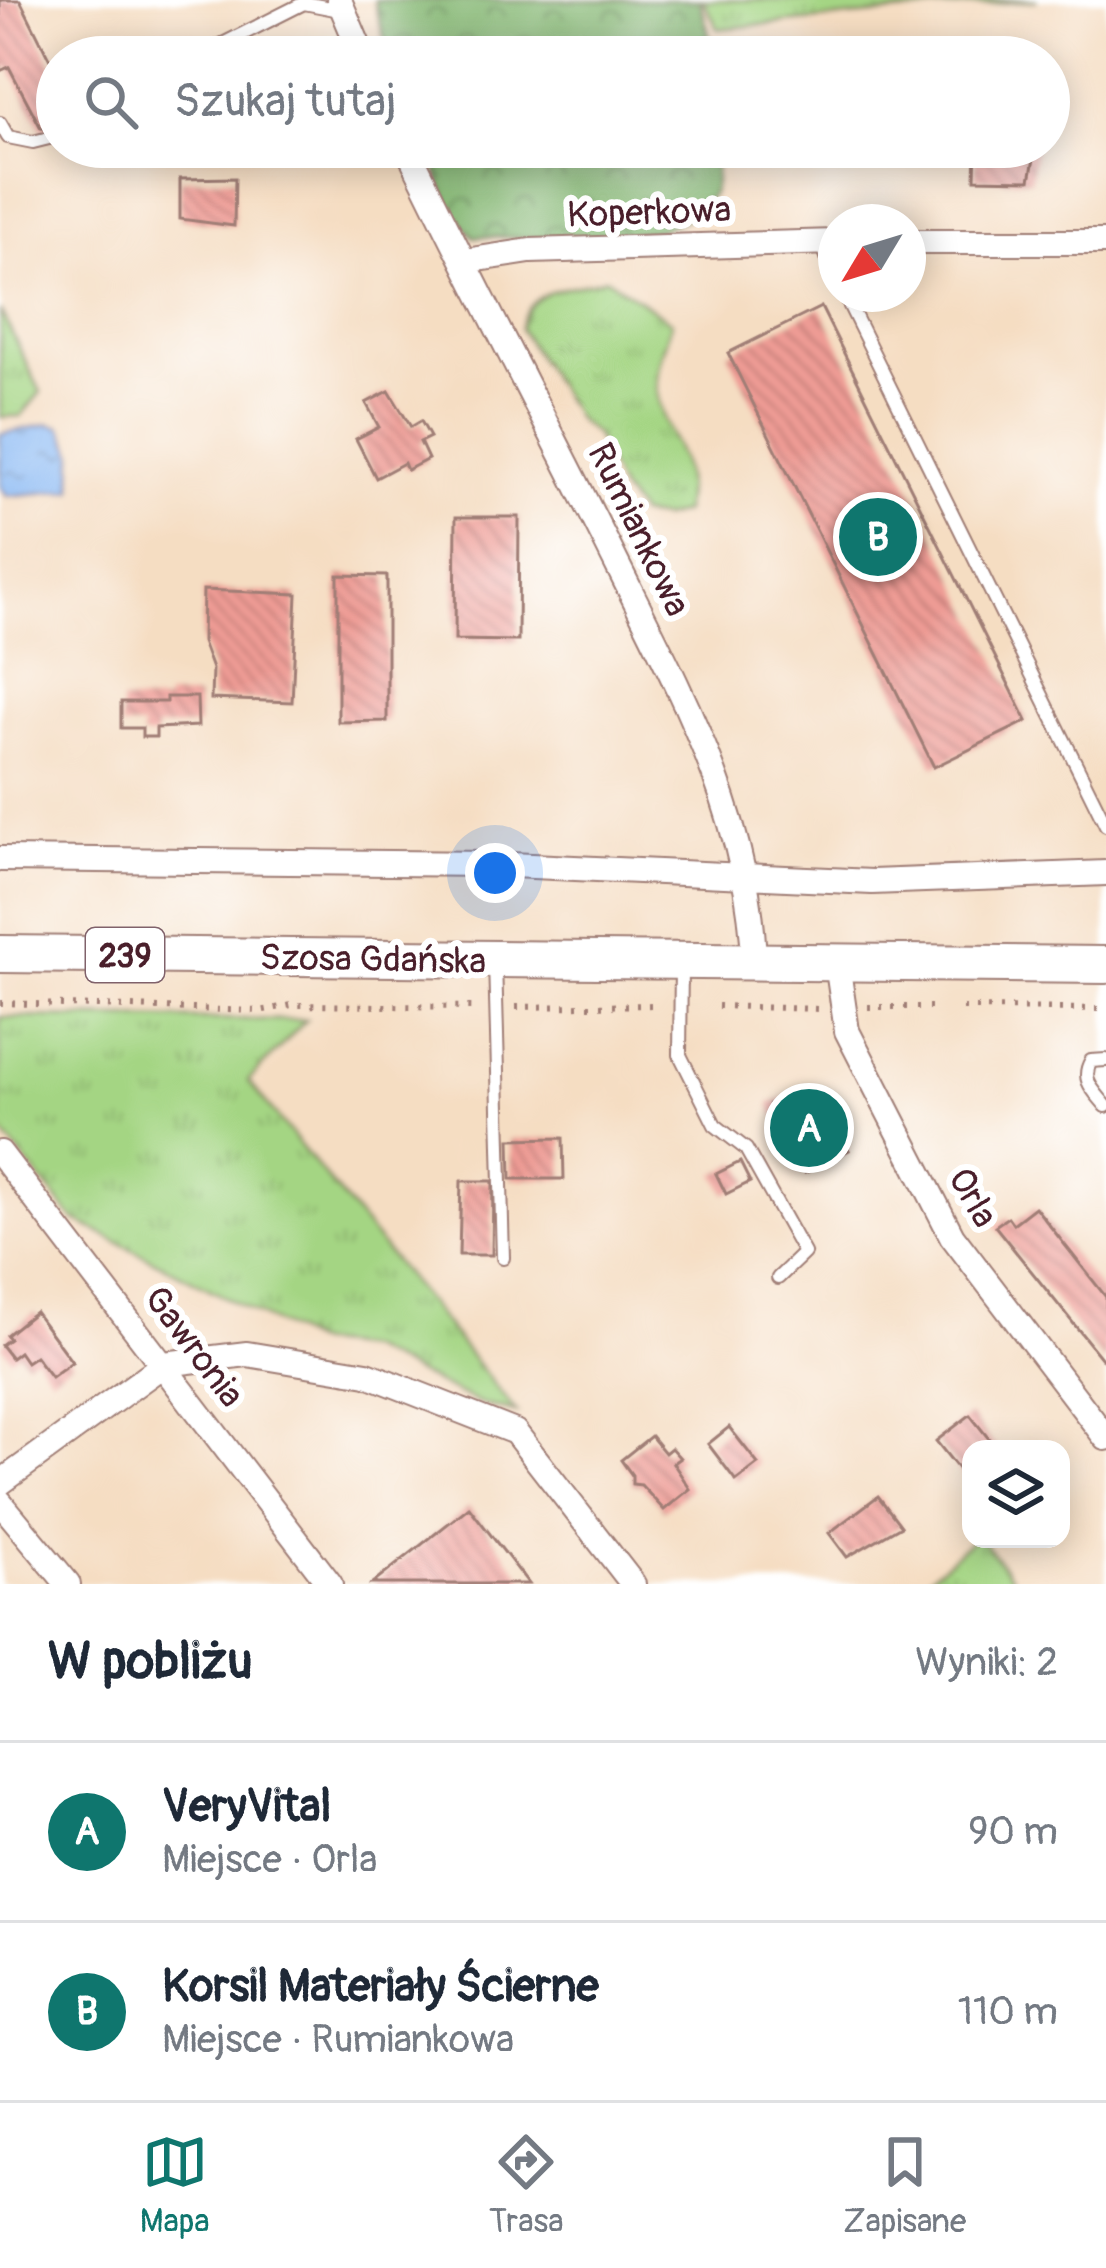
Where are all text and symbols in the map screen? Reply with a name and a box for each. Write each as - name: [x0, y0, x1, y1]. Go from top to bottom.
- search box: [36, 36, 1070, 168]
- icon: search: [78, 69, 144, 135]
- text: Szukaj tutaj: [174, 74, 396, 130]
- street label: Koperkowa: [566, 187, 732, 238]
- north arrow: [818, 204, 926, 312]
- street label: Rumiankowa: [577, 436, 700, 624]
- pin: B: [839, 492, 917, 582]
- your location: [465, 843, 525, 903]
- road number: 239: [86, 928, 164, 982]
- street label: Szosa Gdańska: [259, 935, 487, 984]
- pin: A: [770, 1083, 848, 1173]
- street label: Orla: [938, 1160, 1007, 1235]
- street label: Gawronia: [134, 1278, 254, 1416]
- map controls: [962, 1440, 1070, 1548]
- button: layers: [962, 1440, 1070, 1548]
- text: W pobliżu: [48, 1630, 253, 1694]
- text: Wyniki: 2: [915, 1638, 1058, 1687]
- text: VeryVital: [162, 1779, 331, 1835]
- text: A: [74, 1807, 100, 1856]
- text: 90 m: [968, 1807, 1058, 1856]
- text: Miejsce · Orla: [162, 1835, 377, 1884]
- text: Korsil Materiały Ścierne: [162, 1959, 599, 2015]
- text: B: [76, 1987, 98, 2036]
- text: 110 m: [958, 1987, 1058, 2036]
- text: Miejsce · Rumiankowa: [162, 2015, 514, 2064]
- tab: Mapa: [140, 2129, 210, 2242]
- tab: Trasa: [489, 2129, 564, 2242]
- tab: Zapisane: [843, 2129, 966, 2242]

